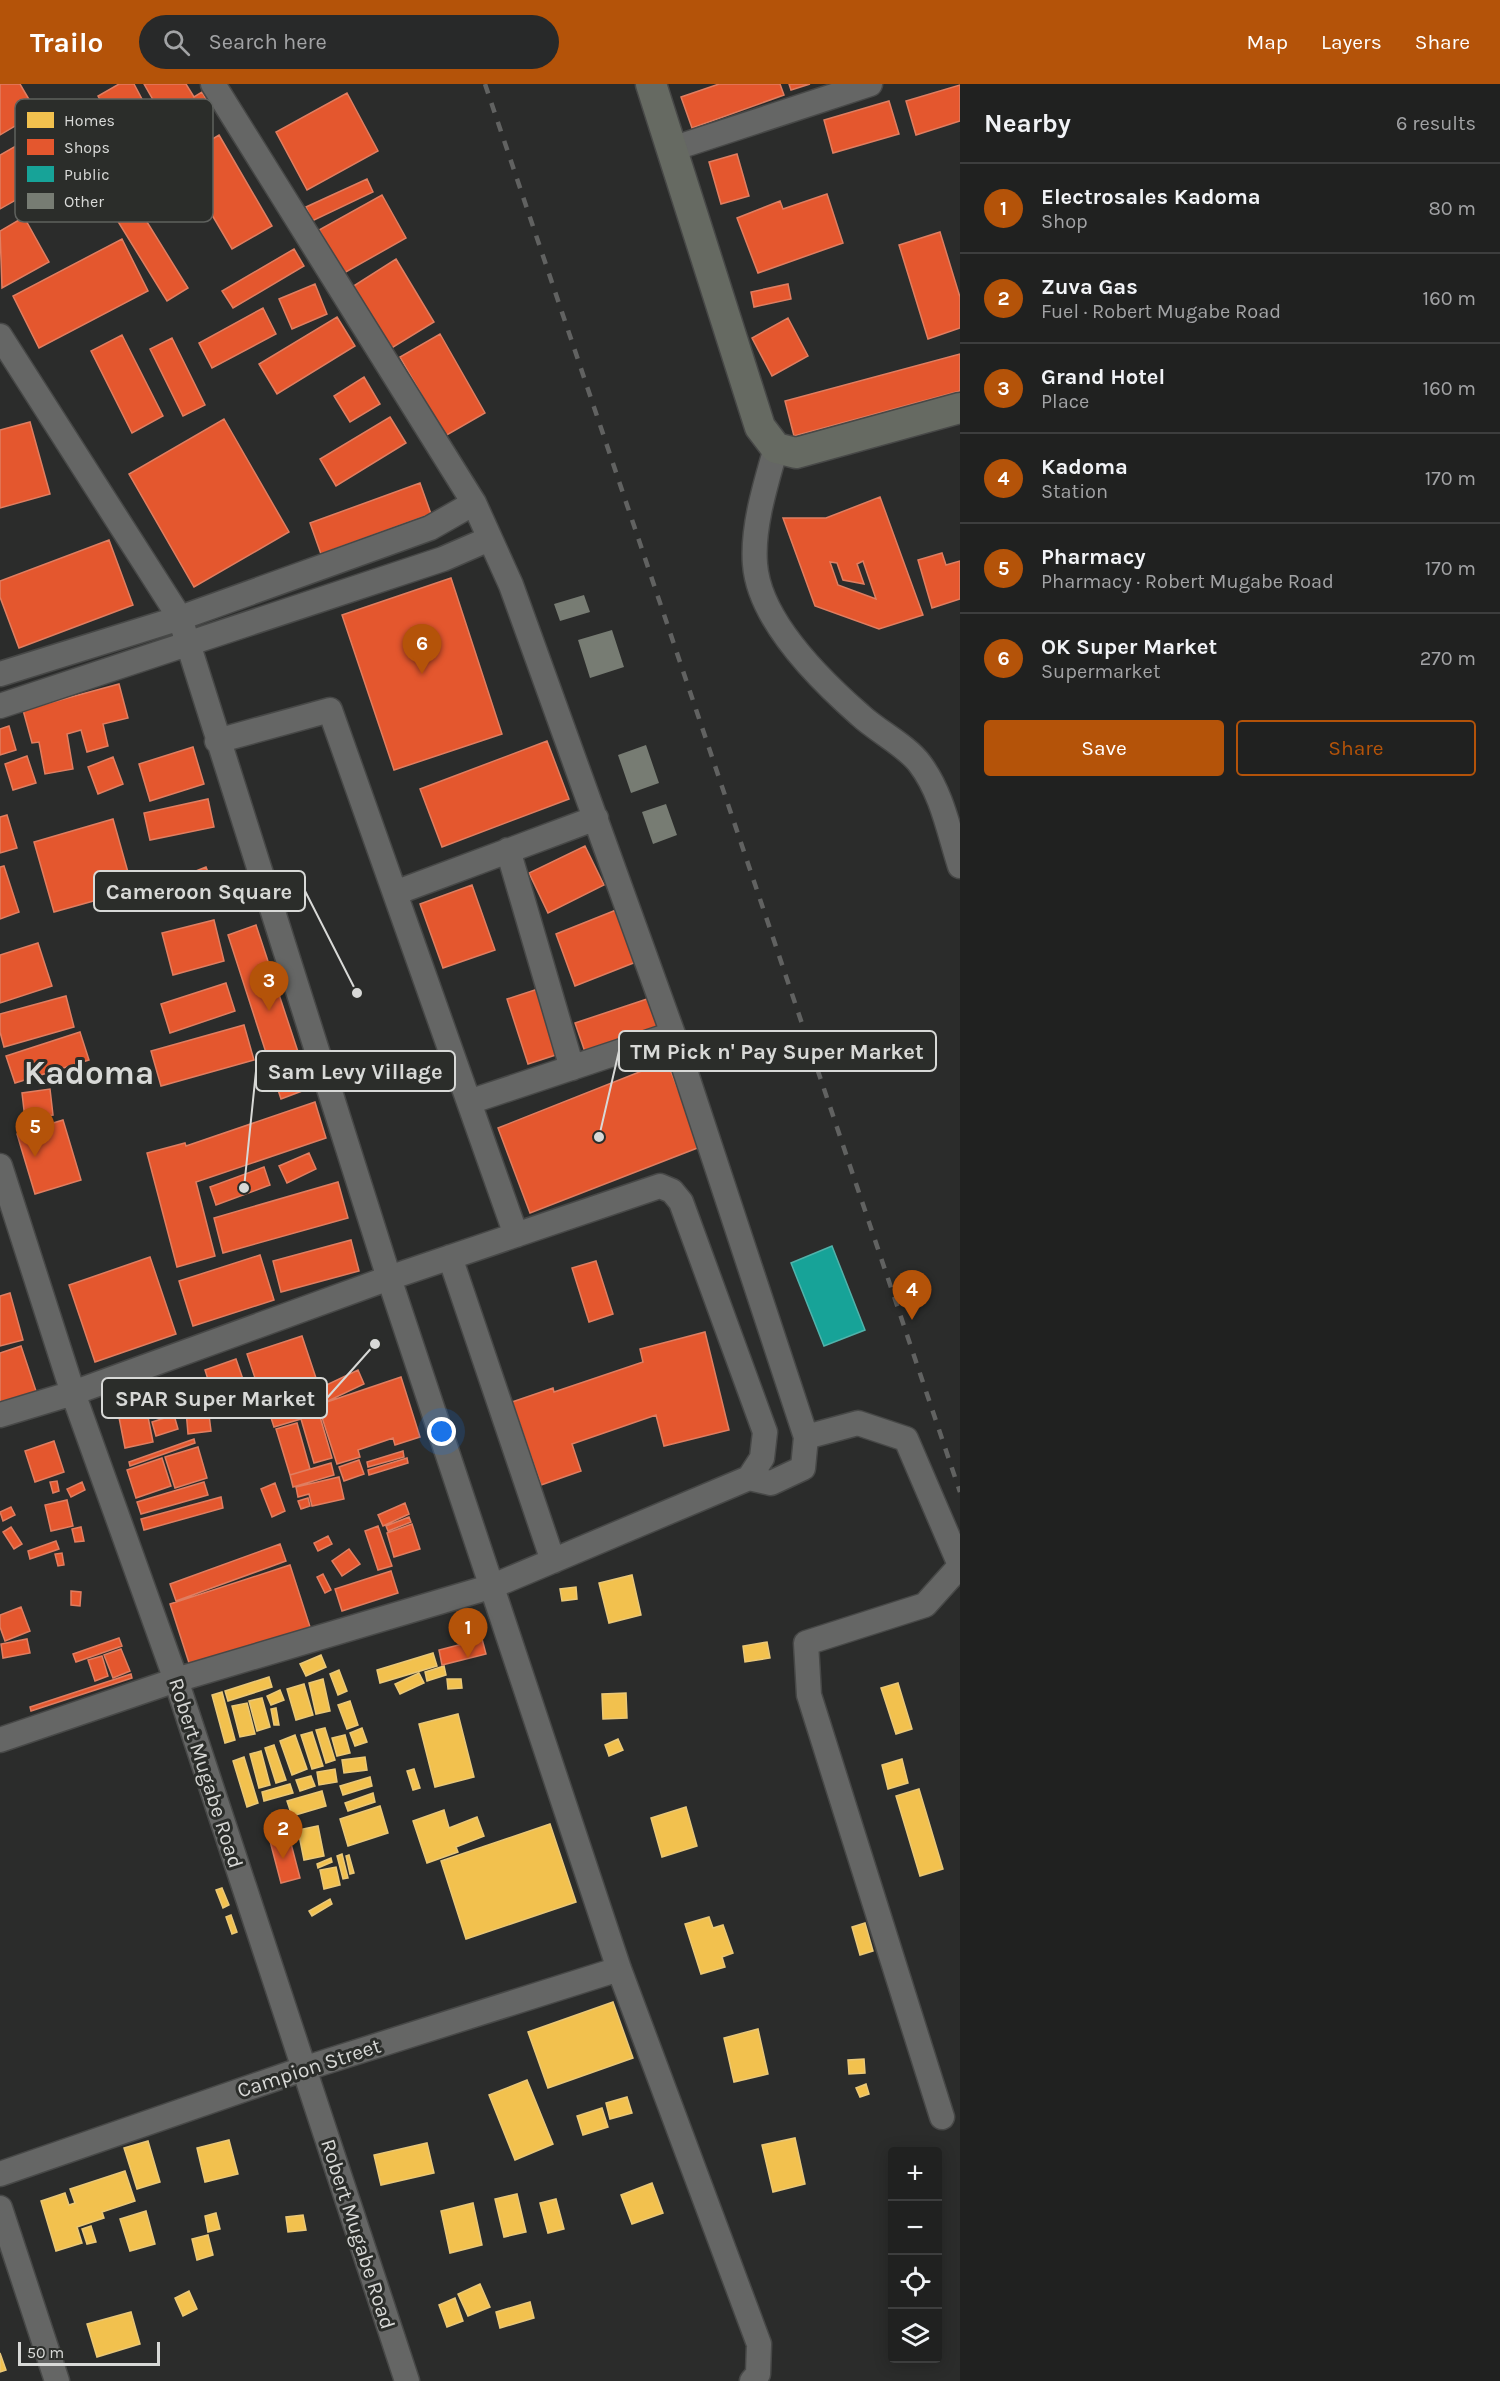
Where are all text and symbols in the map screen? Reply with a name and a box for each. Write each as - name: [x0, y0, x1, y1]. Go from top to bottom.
- search box: [139, 15, 559, 69]
- text: Trailo: [30, 26, 103, 59]
- icon: search: [160, 26, 193, 59]
- text: Search here: [208, 29, 327, 55]
- text: Map: [1246, 30, 1288, 54]
- text: Layers: [1321, 30, 1382, 54]
- text: Share: [1415, 30, 1470, 54]
- legend: [15, 99, 213, 222]
- text: Nearby: [984, 108, 1071, 139]
- text: Homes: [64, 111, 115, 130]
- text: 6 results: [1396, 112, 1476, 135]
- text: Shops: [64, 138, 110, 157]
- text: Public: [64, 165, 110, 184]
- text: Electrosales Kadoma: [1041, 184, 1261, 210]
- text: Other: [64, 192, 104, 211]
- text: 1: [1000, 197, 1007, 220]
- text: 80 m: [1428, 197, 1476, 220]
- text: Shop: [1041, 210, 1088, 233]
- text: Zuva Gas: [1041, 274, 1138, 300]
- text: 2: [997, 287, 1010, 310]
- text: 160 m: [1423, 287, 1476, 310]
- text: Fuel · Robert Mugabe Road: [1041, 300, 1281, 323]
- text: Grand Hotel: [1041, 364, 1165, 390]
- text: 3: [997, 377, 1010, 400]
- text: 160 m: [1423, 377, 1476, 400]
- text: Place: [1041, 390, 1089, 413]
- text: Kadoma: [1041, 454, 1128, 480]
- text: 4: [998, 467, 1009, 490]
- text: 170 m: [1425, 467, 1476, 490]
- text: Station: [1041, 480, 1108, 503]
- text: Pharmacy: [1041, 544, 1145, 570]
- text: 5: [998, 557, 1009, 580]
- text: 170 m: [1425, 557, 1476, 580]
- text: Pharmacy · Robert Mugabe Road: [1041, 570, 1334, 593]
- pin: 6: [402, 624, 442, 674]
- text: OK Super Market: [1041, 634, 1217, 660]
- text: 6: [997, 647, 1010, 670]
- text: 270 m: [1420, 647, 1476, 670]
- text: Supermarket: [1041, 660, 1160, 683]
- button: Save: [984, 720, 1224, 776]
- button: Share: [1236, 720, 1476, 776]
- callout: Cameroon Square: [94, 871, 305, 911]
- text: Cameroon Square: [106, 879, 292, 905]
- pin: 3: [250, 962, 288, 1011]
- callout: TM Pick n' Pay Super Market: [619, 1031, 936, 1071]
- text: TM Pick n' Pay Super Market: [630, 1039, 924, 1065]
- callout: Sam Levy Village: [256, 1051, 455, 1091]
- district label: Kadoma: [24, 1054, 154, 1092]
- text: Sam Levy Village: [267, 1059, 443, 1085]
- pin: 5: [15, 1108, 54, 1157]
- pin: 4: [892, 1270, 932, 1320]
- callout: SPAR Super Market: [102, 1378, 327, 1418]
- text: SPAR Super Market: [115, 1386, 316, 1412]
- your location: [427, 1417, 456, 1446]
- pin: 1: [448, 1608, 488, 1658]
- street label: Robert Mugabe Road: [164, 1675, 248, 1871]
- pin: 2: [264, 1810, 302, 1859]
- street label: Campion Street: [234, 2033, 384, 2102]
- street label: Robert Mugabe Road: [316, 2136, 400, 2332]
- map controls: [888, 2147, 942, 2363]
- button: +: [888, 2147, 942, 2201]
- button: −: [888, 2201, 942, 2255]
- button: locate: [888, 2255, 942, 2309]
- button: layers: [888, 2309, 942, 2363]
- scale bar: [18, 2339, 160, 2366]
- text: 50 m: [27, 2343, 64, 2362]

